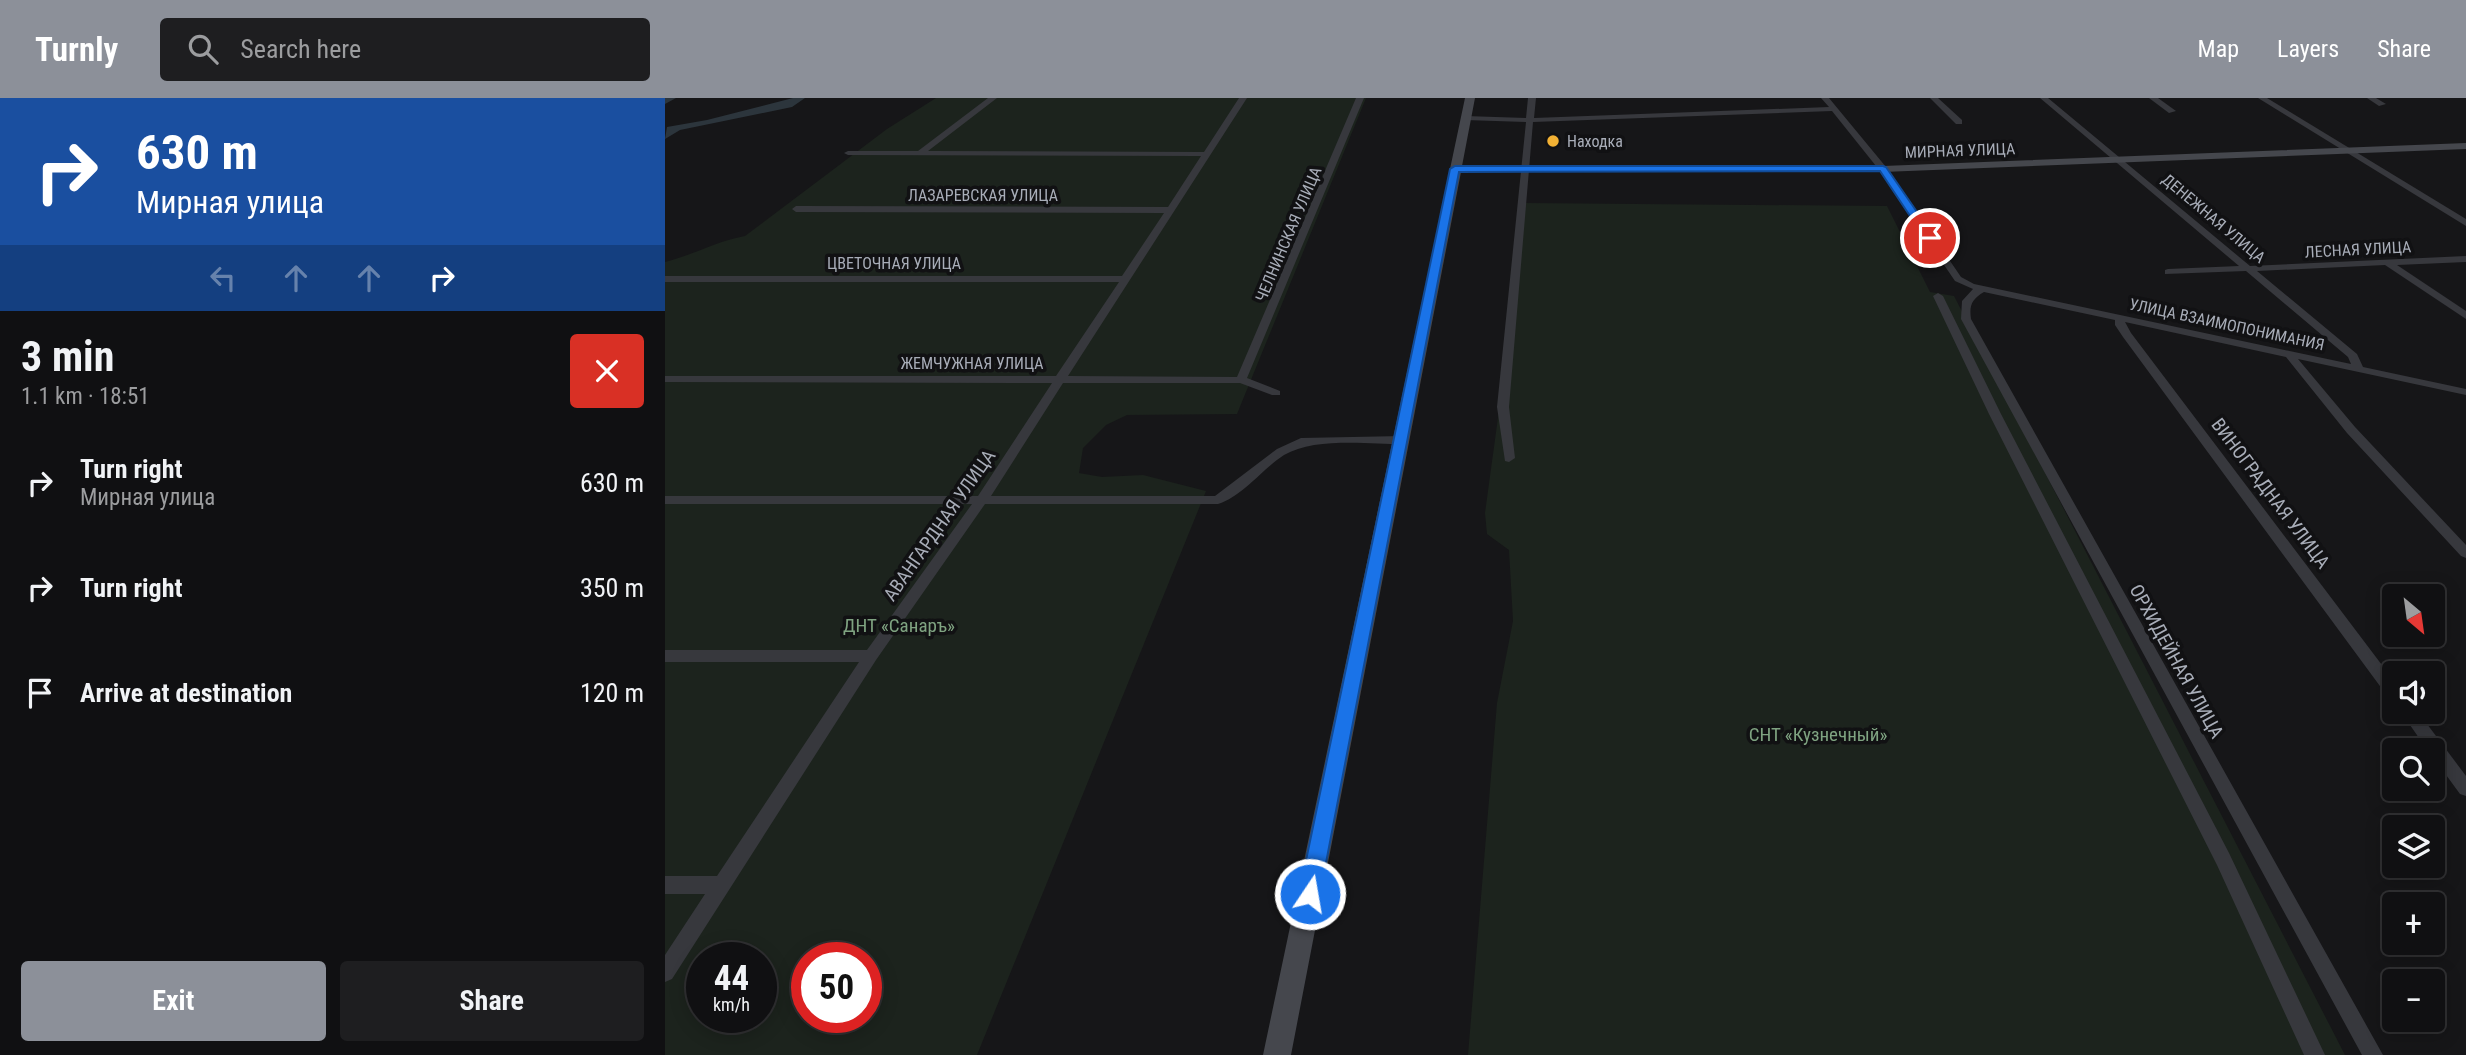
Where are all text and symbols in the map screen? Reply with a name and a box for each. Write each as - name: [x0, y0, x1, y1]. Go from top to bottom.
- search box: [160, 18, 650, 81]
- text: Turnly: [35, 30, 118, 69]
- icon: search: [184, 30, 222, 68]
- text: Search here: [240, 34, 361, 64]
- text: Map: [2198, 35, 2239, 63]
- text: Layers: [2277, 35, 2339, 63]
- text: Share: [2377, 35, 2431, 63]
- text: 630 m: [136, 124, 258, 181]
- icon: right: [21, 126, 112, 217]
- place label: Находка: [1567, 132, 1623, 151]
- marker: Находка: [1545, 133, 1561, 149]
- street label: МИРНАЯ УЛИЦА: [1904, 139, 2016, 162]
- street label: ЧЕЛНИНСКАЯ УЛИЦА: [1251, 164, 1325, 305]
- street label: ДЕНЕЖНАЯ УЛИЦА: [2158, 170, 2269, 267]
- text: Мирная улица: [136, 183, 324, 221]
- street label: ЛАЗАРЕВСКАЯ УЛИЦА: [908, 186, 1058, 205]
- pin: [1900, 208, 1960, 268]
- icon: arrive: [1911, 219, 1949, 257]
- street label: ЛЕСНАЯ УЛИЦА: [2304, 237, 2412, 262]
- street label: ЦВЕТОЧНАЯ УЛИЦА: [827, 254, 961, 273]
- icon: left: [204, 259, 242, 297]
- icon: ahead: [277, 259, 315, 297]
- icon: ahead: [350, 259, 388, 297]
- icon: right: [423, 259, 461, 297]
- street label: УЛИЦА ВЗАИМОПОНИМАНИЯ: [2128, 295, 2326, 354]
- text: 3 min: [21, 332, 114, 381]
- button: close: [570, 334, 644, 408]
- street label: ЖЕМЧУЖНАЯ УЛИЦА: [900, 354, 1044, 373]
- text: 1.1 km · 18:51: [21, 383, 150, 410]
- street label: ВИНОГРАДНАЯ УЛИЦА: [2207, 414, 2335, 573]
- street label: АВАНГАРДНАЯ УЛИЦА: [879, 445, 1000, 605]
- text: Turn right: [80, 454, 182, 484]
- icon: right: [21, 464, 59, 502]
- text: 630 m: [580, 468, 644, 498]
- text: Мирная улица: [80, 484, 215, 511]
- icon: right: [21, 569, 59, 607]
- text: Turn right: [80, 573, 182, 603]
- text: 350 m: [580, 573, 644, 603]
- street label: ОРХИДЕЙНАЯ УЛИЦА: [2125, 580, 2228, 742]
- north arrow: [2382, 584, 2445, 648]
- map controls: [2382, 584, 2445, 1032]
- park label: ДНТ «Санаръ»: [843, 614, 955, 637]
- button: sound: [2382, 661, 2445, 724]
- icon: arrive: [21, 674, 59, 712]
- text: Arrive at destination: [80, 678, 292, 708]
- text: 120 m: [580, 678, 644, 708]
- park label: СНТ «Кузнечный»: [1749, 723, 1887, 746]
- button: search: [2382, 738, 2445, 801]
- button: layers: [2382, 815, 2445, 878]
- position arrow: [1273, 857, 1347, 931]
- button: +: [2382, 892, 2445, 955]
- speed limit sign: 50: [791, 942, 882, 1033]
- text: 44: [714, 958, 749, 999]
- button: Exit: [21, 961, 326, 1041]
- button: Share: [340, 961, 644, 1041]
- button: −: [2382, 969, 2445, 1032]
- text: km/h: [713, 994, 750, 1015]

